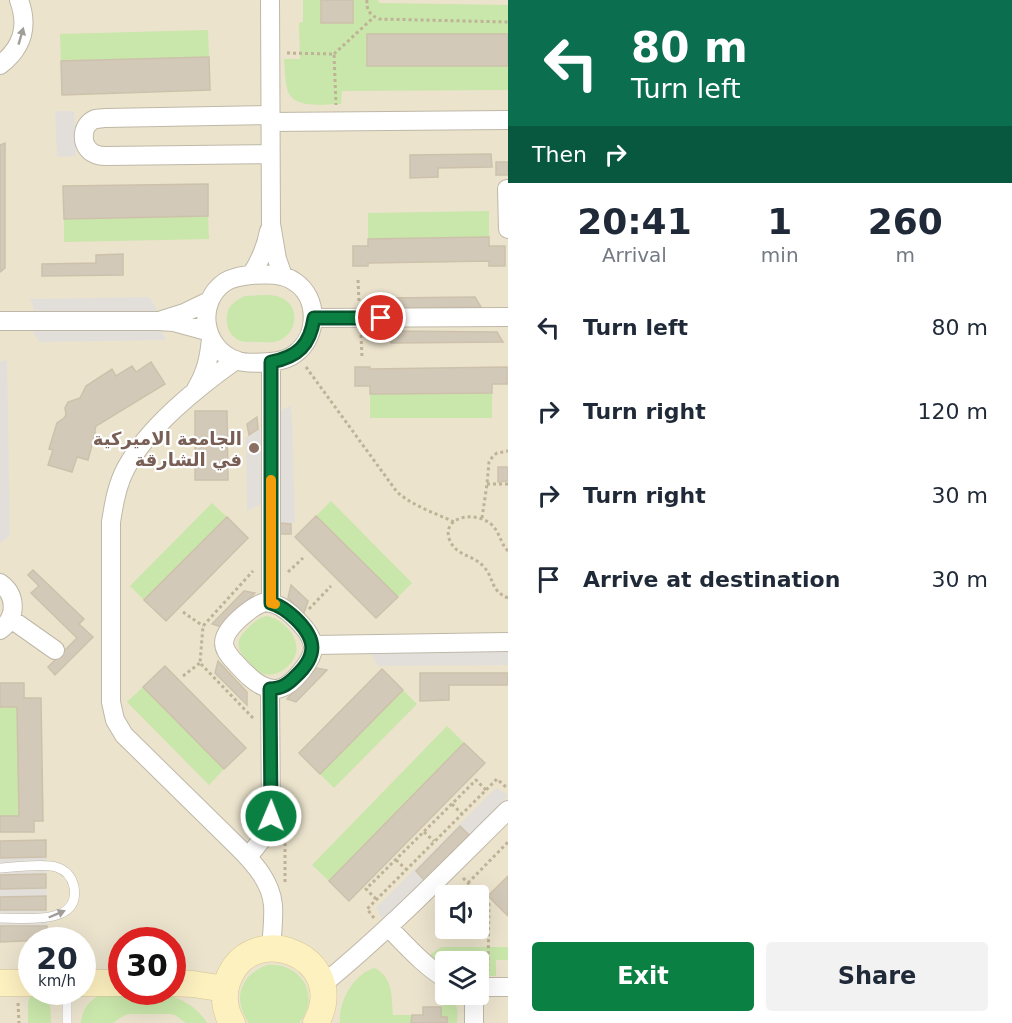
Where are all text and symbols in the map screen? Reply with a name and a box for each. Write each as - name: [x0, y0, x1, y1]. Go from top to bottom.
- text: 80 m: [631, 23, 748, 72]
- icon: left: [532, 24, 610, 102]
- one-way arrow: [17, 27, 26, 45]
- text: Turn left: [631, 73, 741, 104]
- icon: right: [599, 138, 632, 171]
- text: Then: [532, 142, 587, 167]
- text: 20:41: [577, 201, 692, 242]
- text: 1: [767, 201, 792, 242]
- text: 260: [868, 201, 943, 242]
- text: Arrival: [602, 243, 667, 267]
- text: min: [761, 243, 799, 267]
- text: m: [896, 243, 915, 267]
- pin: [355, 292, 406, 343]
- icon: arrive: [364, 301, 397, 334]
- icon: left: [532, 311, 565, 344]
- text: Turn left: [583, 315, 688, 340]
- text: 80 m: [932, 315, 988, 340]
- icon: right: [532, 395, 565, 428]
- text: Turn right: [583, 399, 706, 424]
- text: 120 m: [918, 399, 988, 424]
- place label: الجامعة الاميركية في الشارقة: [93, 428, 242, 471]
- marker: الجامعة الاميركية في الشارقة: [247, 441, 261, 455]
- icon: right: [532, 479, 565, 512]
- text: Turn right: [583, 483, 706, 508]
- text: 30 m: [932, 483, 988, 508]
- icon: arrive: [532, 563, 565, 596]
- text: Arrive at destination: [583, 567, 840, 592]
- text: 30 m: [932, 567, 988, 592]
- position arrow: [239, 784, 303, 848]
- map controls: [435, 885, 489, 1005]
- button: sound: [435, 885, 489, 939]
- one-way arrow: [49, 909, 67, 919]
- speed limit sign: 30: [108, 927, 186, 1005]
- text: 20: [36, 941, 78, 976]
- button: Exit: [532, 942, 754, 1011]
- button: Share: [766, 942, 988, 1011]
- button: layers: [435, 951, 489, 1005]
- text: km/h: [38, 972, 76, 990]

